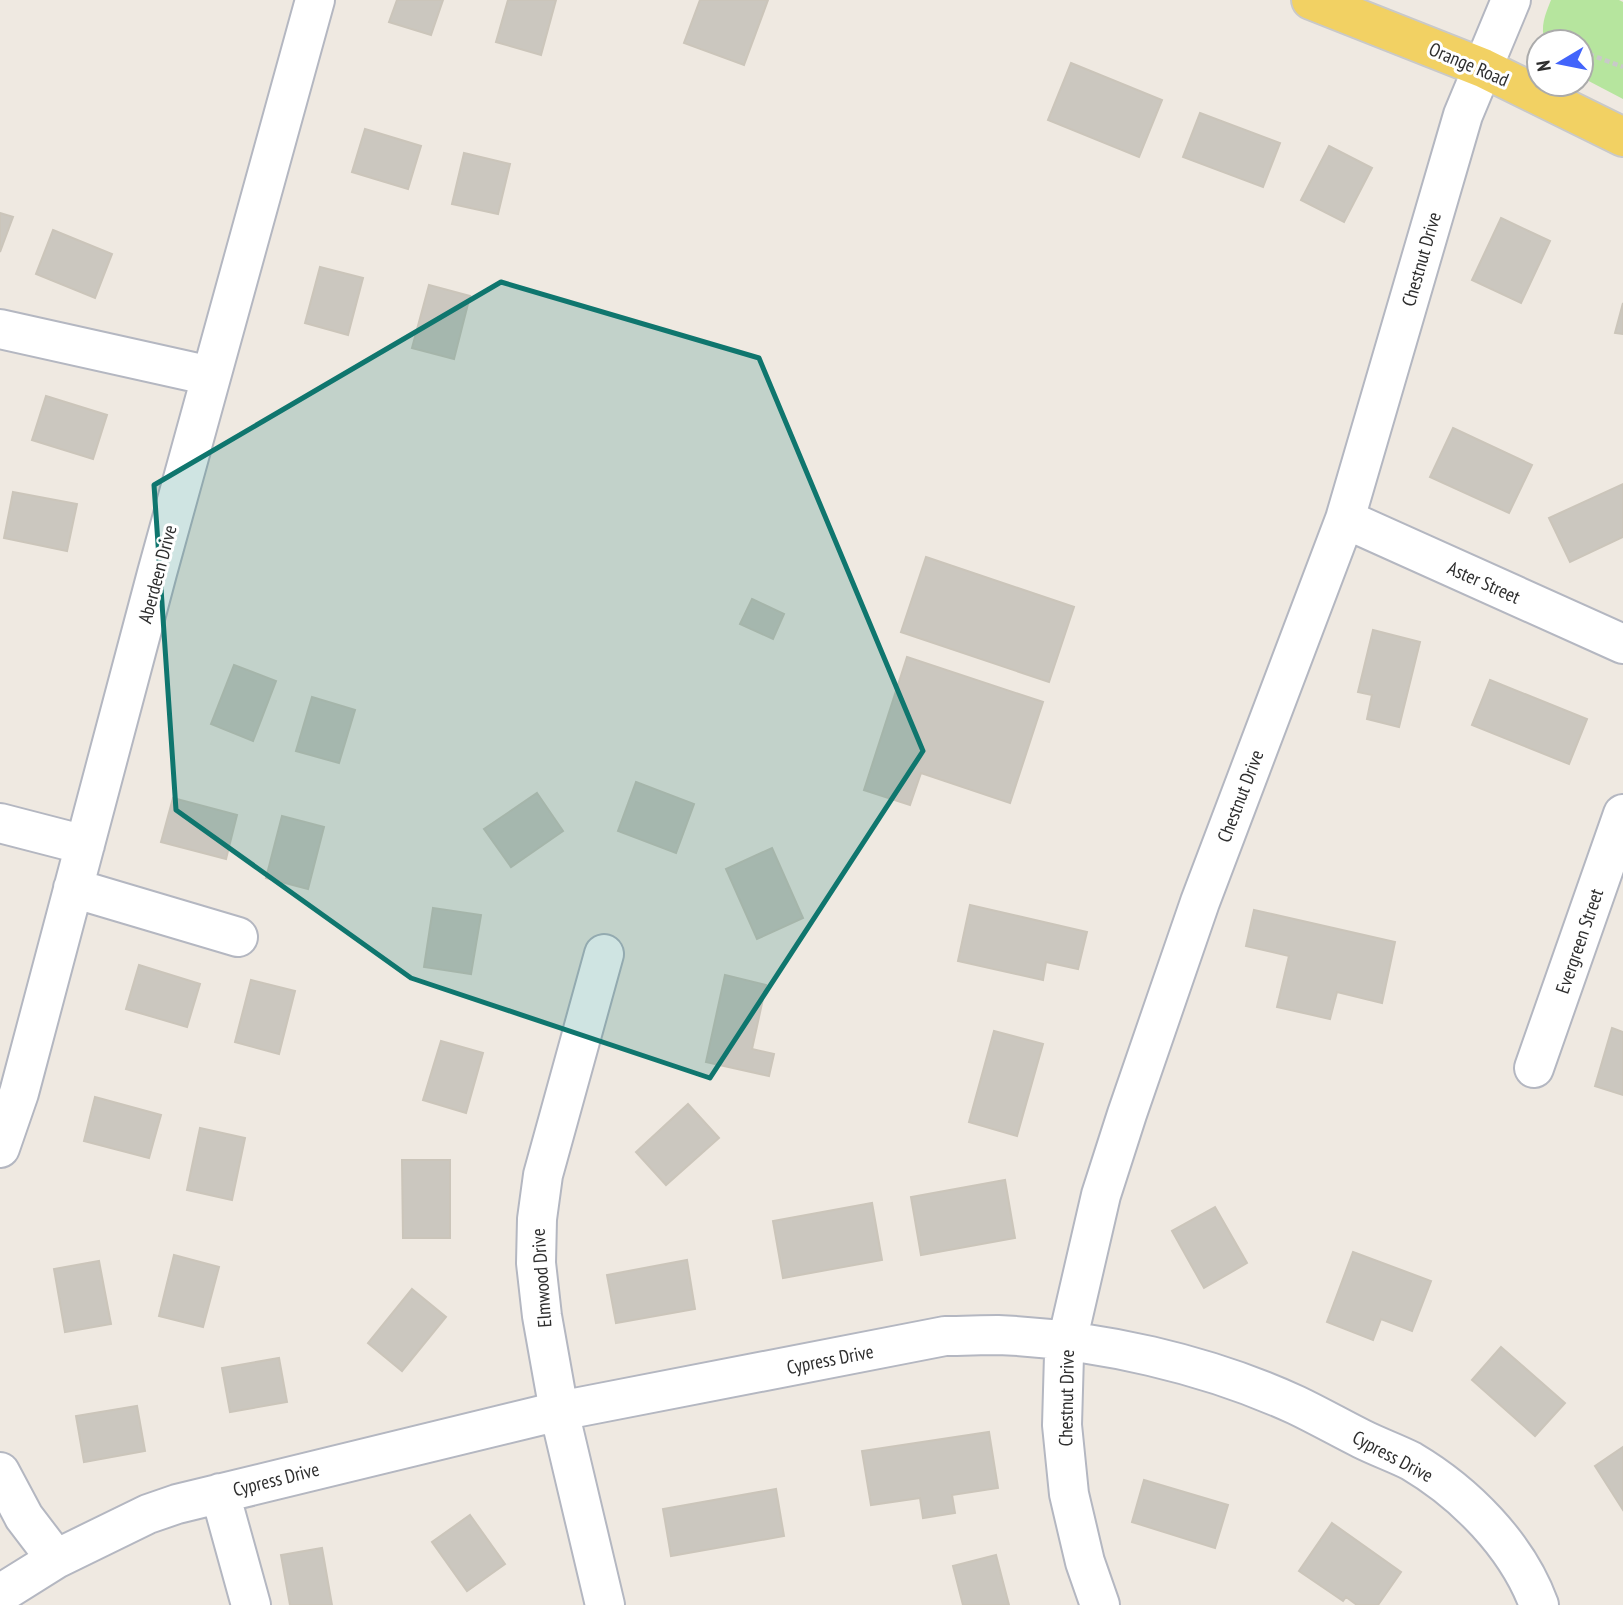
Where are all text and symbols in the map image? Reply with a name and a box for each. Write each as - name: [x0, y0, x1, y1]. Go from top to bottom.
- north arrow: [1525, 28, 1595, 98]
- street label: Orange Road: [1426, 37, 1512, 91]
- text: N: [1531, 59, 1556, 73]
- street label: Chestnut Drive: [1396, 209, 1446, 309]
- street label: Aberdeen Drive: [132, 522, 182, 626]
- street label: Aster Street: [1444, 555, 1525, 609]
- street label: Chestnut Drive: [1211, 746, 1269, 846]
- street label: Evergreen Street: [1550, 885, 1608, 997]
- street label: Elmwood Drive: [526, 1228, 556, 1328]
- street label: Cypress Drive: [785, 1339, 876, 1379]
- street label: Chestnut Drive: [1053, 1349, 1079, 1447]
- street label: Cypress Drive: [1349, 1425, 1438, 1487]
- street label: Cypress Drive: [230, 1457, 322, 1501]

